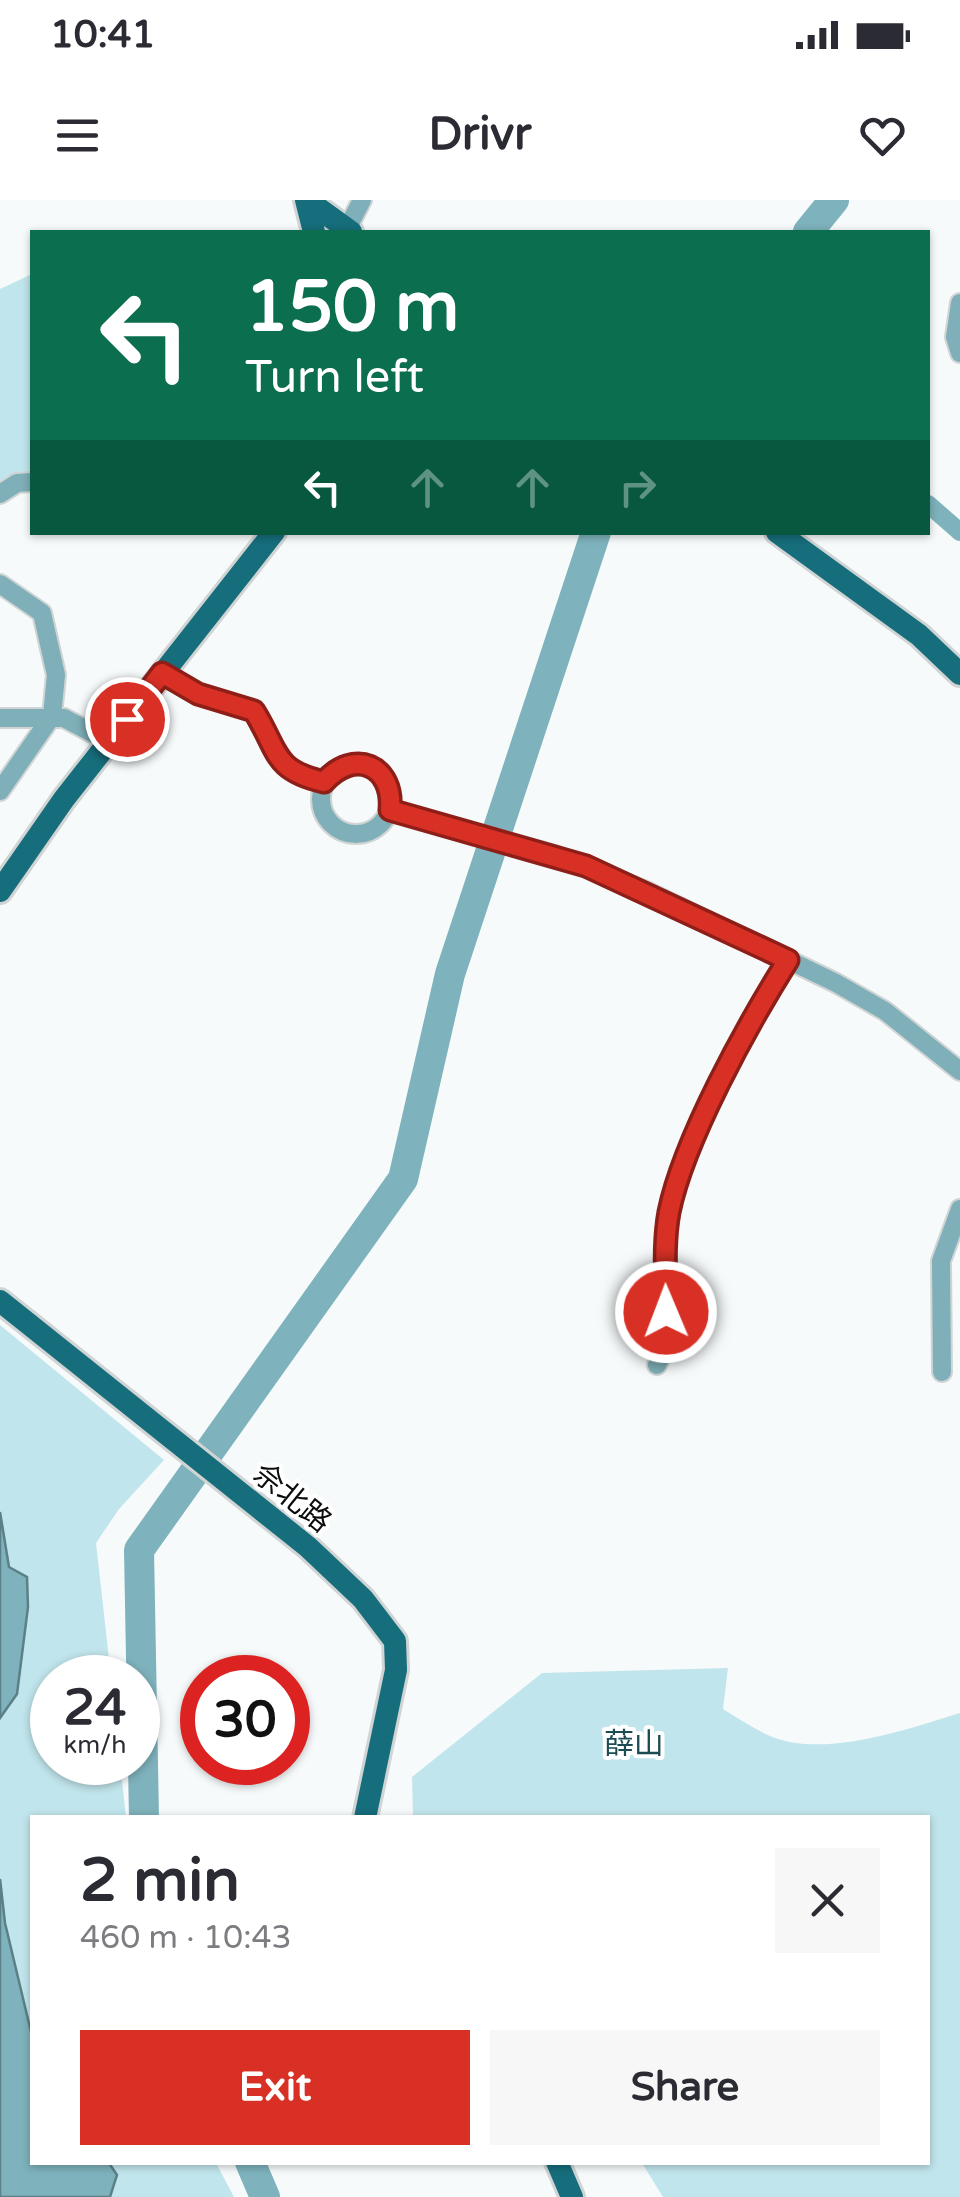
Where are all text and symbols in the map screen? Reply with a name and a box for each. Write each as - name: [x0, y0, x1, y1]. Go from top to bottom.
- text: 10:41: [50, 12, 155, 58]
- icon: menu: [50, 108, 105, 163]
- text: Drivr: [429, 108, 531, 162]
- icon: heart: [855, 108, 910, 163]
- text: 150 m: [245, 266, 459, 350]
- icon: left: [80, 270, 210, 400]
- text: Turn left: [245, 351, 424, 405]
- icon: left: [295, 460, 350, 515]
- icon: ahead: [400, 460, 455, 515]
- icon: ahead: [505, 460, 560, 515]
- icon: right: [610, 460, 665, 515]
- pin: [85, 677, 170, 762]
- icon: arrive: [100, 692, 155, 747]
- position arrow: [614, 1260, 718, 1364]
- street label: 佘北路: [245, 1455, 339, 1541]
- speed limit sign: 30: [180, 1655, 310, 1785]
- text: 24: [64, 1678, 126, 1738]
- park label: 薛山: [604, 1726, 664, 1763]
- text: km/h: [64, 1730, 126, 1760]
- text: 2 min: [80, 1845, 240, 1917]
- button: close: [775, 1848, 880, 1953]
- text: 460 m · 10:43: [80, 1919, 292, 1957]
- button: Exit: [80, 2030, 470, 2145]
- button: Share: [490, 2030, 880, 2145]

